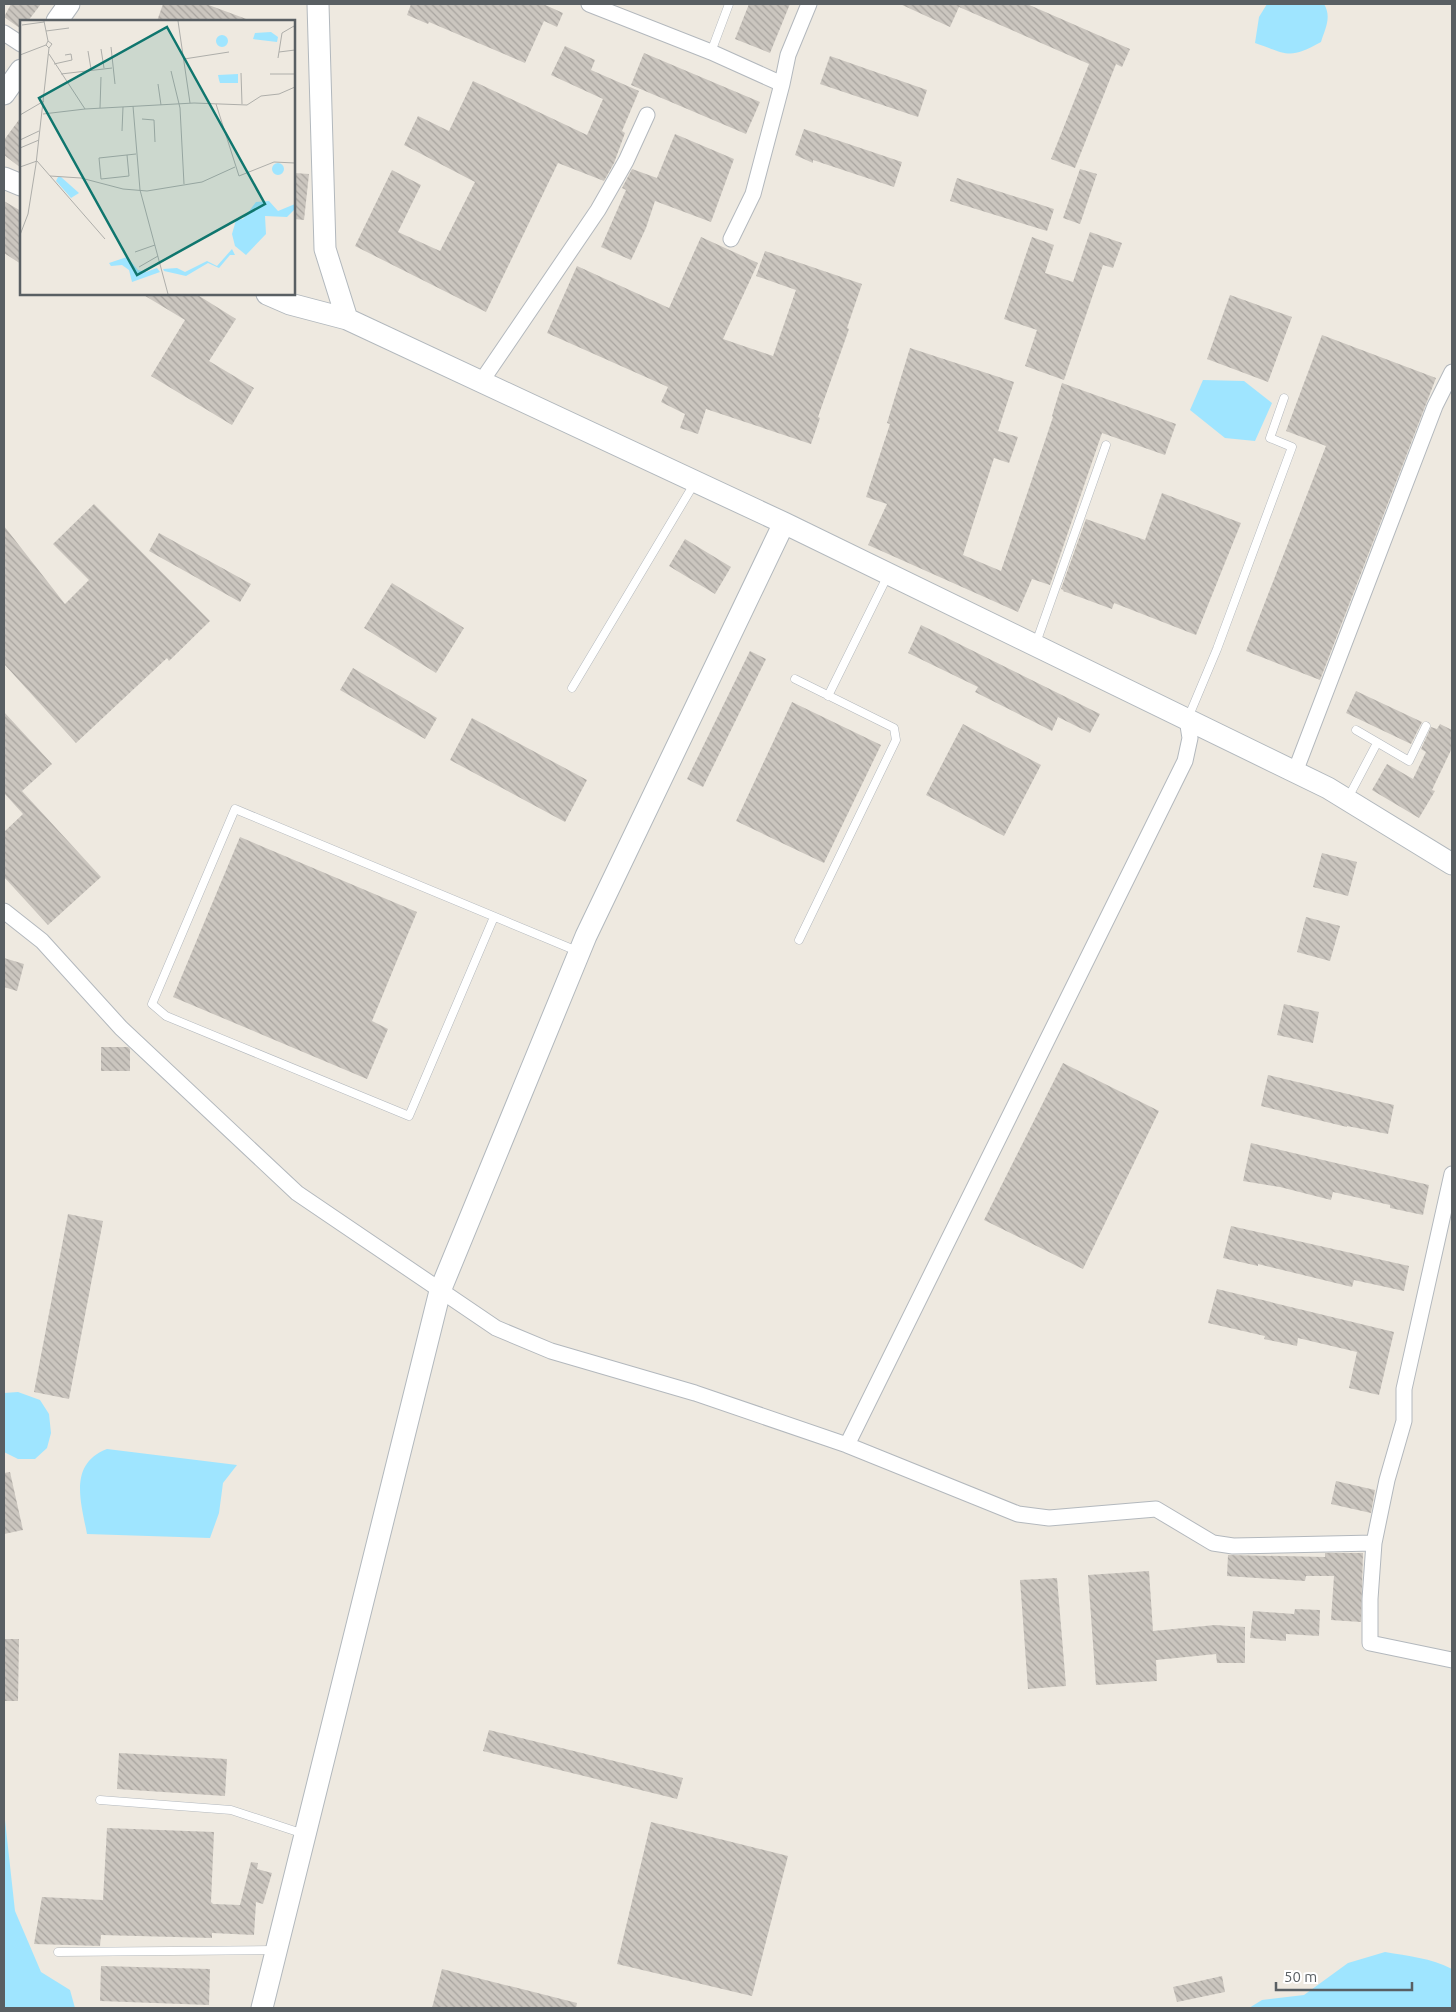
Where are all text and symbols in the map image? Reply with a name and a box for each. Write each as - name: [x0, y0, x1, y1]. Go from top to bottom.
- inset map: [20, 20, 295, 295]
- scale bar: [1276, 1960, 1412, 1992]
- text: 50 m: [1284, 1968, 1317, 1985]

